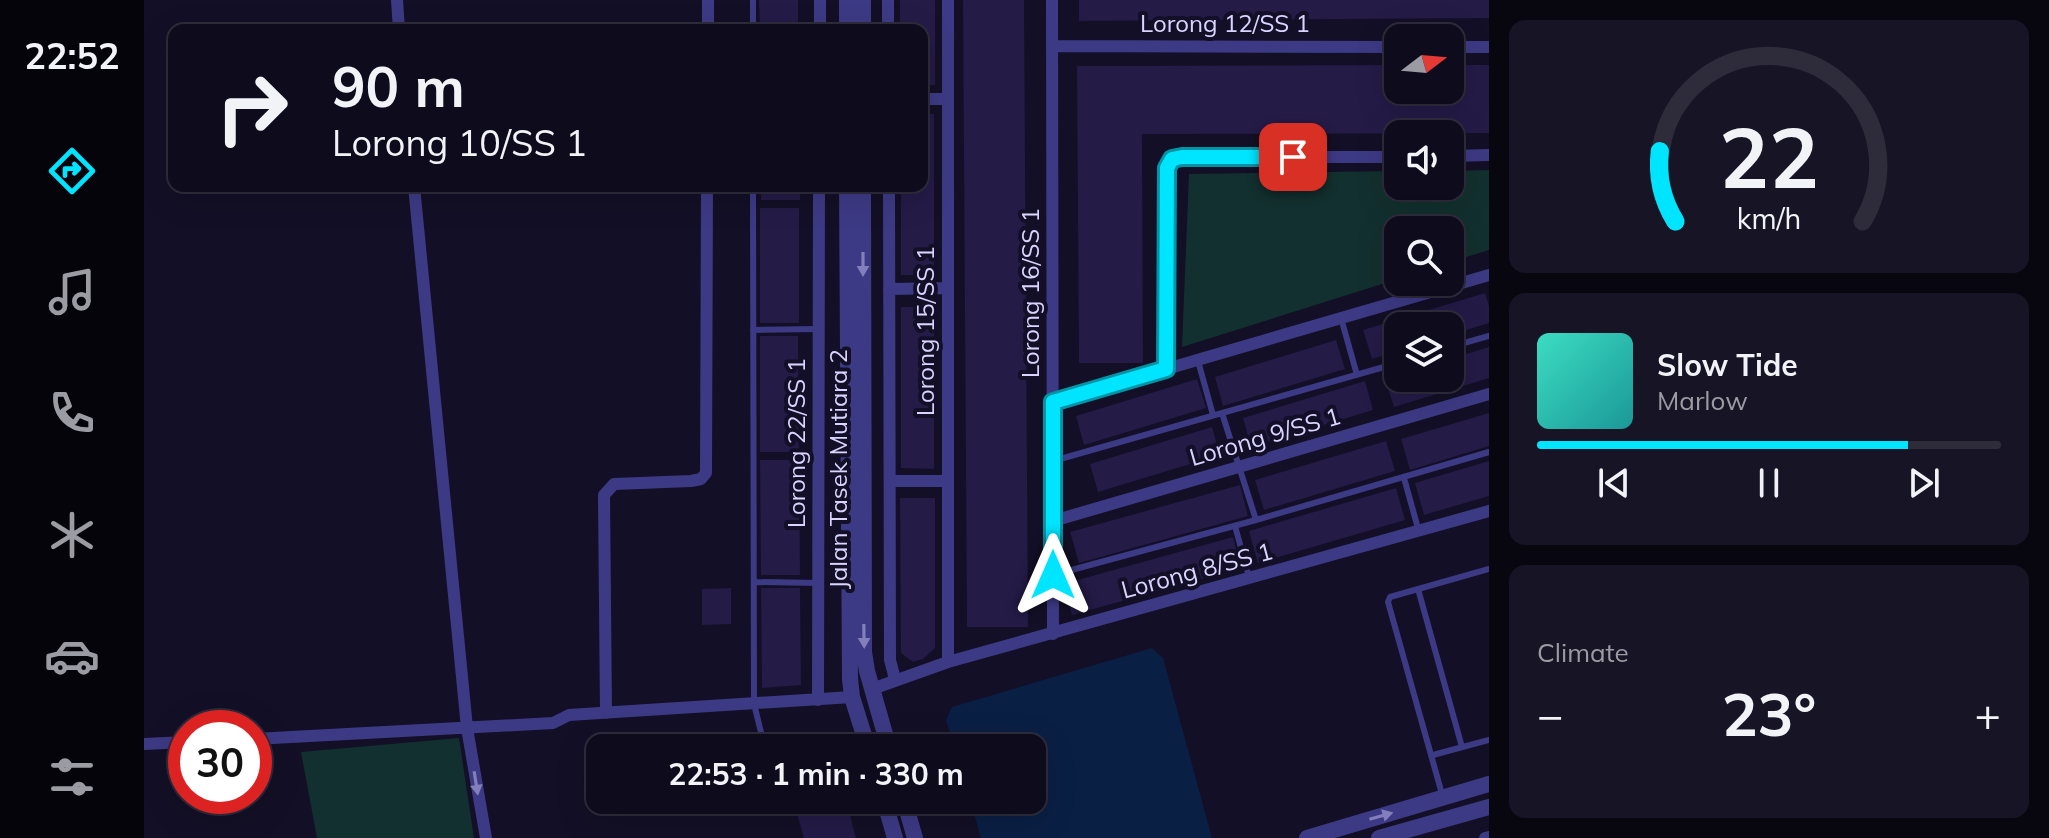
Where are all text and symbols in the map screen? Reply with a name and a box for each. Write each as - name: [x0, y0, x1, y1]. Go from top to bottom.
- street label: Lorong 12/SS 1: [1140, 8, 1310, 38]
- north arrow: [1384, 24, 1464, 104]
- map controls: [1384, 24, 1464, 392]
- text: 22:52: [24, 33, 120, 78]
- text: 90 m: [332, 51, 465, 121]
- icon: right: [200, 56, 304, 160]
- text: 22: [1719, 104, 1819, 209]
- text: Lorong 10/SS 1: [332, 120, 587, 165]
- button: sound: [1384, 120, 1464, 200]
- pin: [1259, 123, 1327, 191]
- icon: arrive: [1271, 135, 1315, 179]
- icon: directions: [44, 143, 100, 199]
- text: km/h: [1737, 201, 1801, 237]
- street label: Lorong 16/SS 1: [1015, 208, 1045, 378]
- button: search: [1384, 216, 1464, 296]
- street label: Lorong 15/SS 1: [910, 246, 940, 416]
- one-way arrow: [857, 252, 869, 277]
- icon: music: [44, 264, 100, 320]
- button: layers: [1384, 312, 1464, 392]
- text: Slow Tide: [1657, 346, 1798, 384]
- street label: Jalan Tasek Mutiara 2: [823, 349, 853, 589]
- street label: Lorong 22/SS 1: [781, 358, 811, 528]
- text: Marlow: [1657, 384, 1748, 417]
- icon: phone: [44, 385, 100, 441]
- street label: Lorong 9/SS 1: [1186, 400, 1344, 472]
- icon: previous: [1592, 461, 1636, 505]
- icon: pause: [1747, 461, 1791, 505]
- icon: next: [1902, 461, 1946, 505]
- icon: climate: [44, 507, 100, 563]
- position arrow: [1011, 533, 1095, 617]
- street label: Lorong 8/SS 1: [1118, 535, 1276, 605]
- one-way arrow: [858, 624, 870, 649]
- icon: car: [44, 628, 100, 684]
- text: Climate: [1537, 636, 1629, 669]
- text: 23°: [1722, 676, 1816, 751]
- text: −: [1537, 687, 1563, 742]
- text: +: [1975, 687, 2001, 742]
- speed limit sign: 30: [168, 710, 272, 814]
- icon: filters: [44, 749, 100, 805]
- text: 22:53 · 1 min · 330 m: [668, 755, 964, 793]
- one-way arrow: [470, 771, 482, 796]
- one-way arrow: [1370, 809, 1394, 822]

